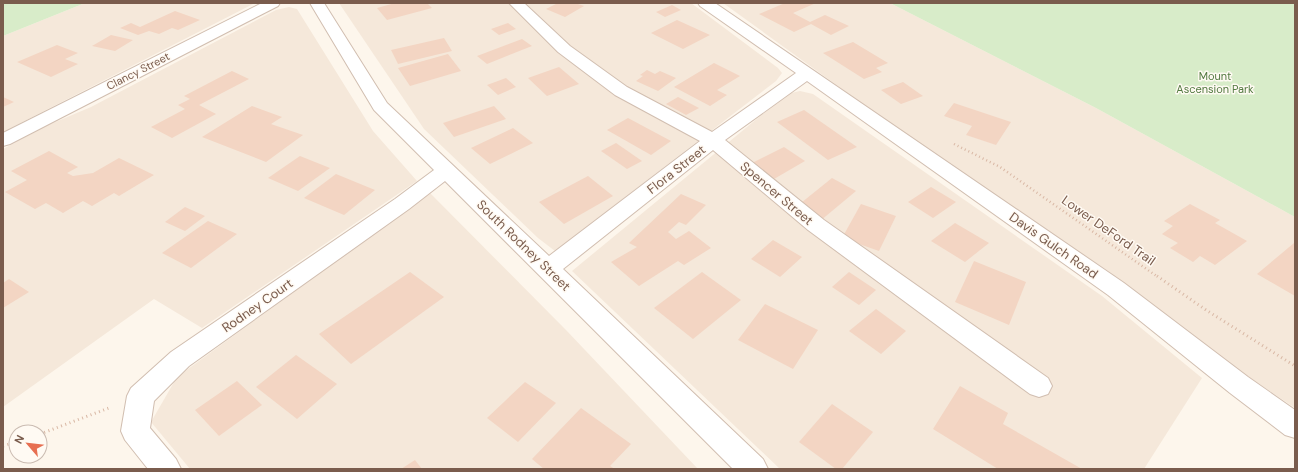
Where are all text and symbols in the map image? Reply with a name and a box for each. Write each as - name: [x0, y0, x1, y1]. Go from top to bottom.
- street label: Clancy Street: [104, 49, 172, 93]
- park label: Mount Ascension Park: [1176, 69, 1254, 96]
- street label: Flora Street: [644, 141, 709, 198]
- street label: Spencer Street: [737, 158, 817, 229]
- street label: Lower DeFord Trail: [1058, 192, 1159, 269]
- street label: South Rodney Street: [473, 196, 574, 295]
- street label: Davis Gulch Road: [1006, 208, 1101, 282]
- street label: Rodney Court: [218, 275, 296, 336]
- north arrow: [8, 424, 48, 464]
- text: N: [11, 432, 27, 446]

